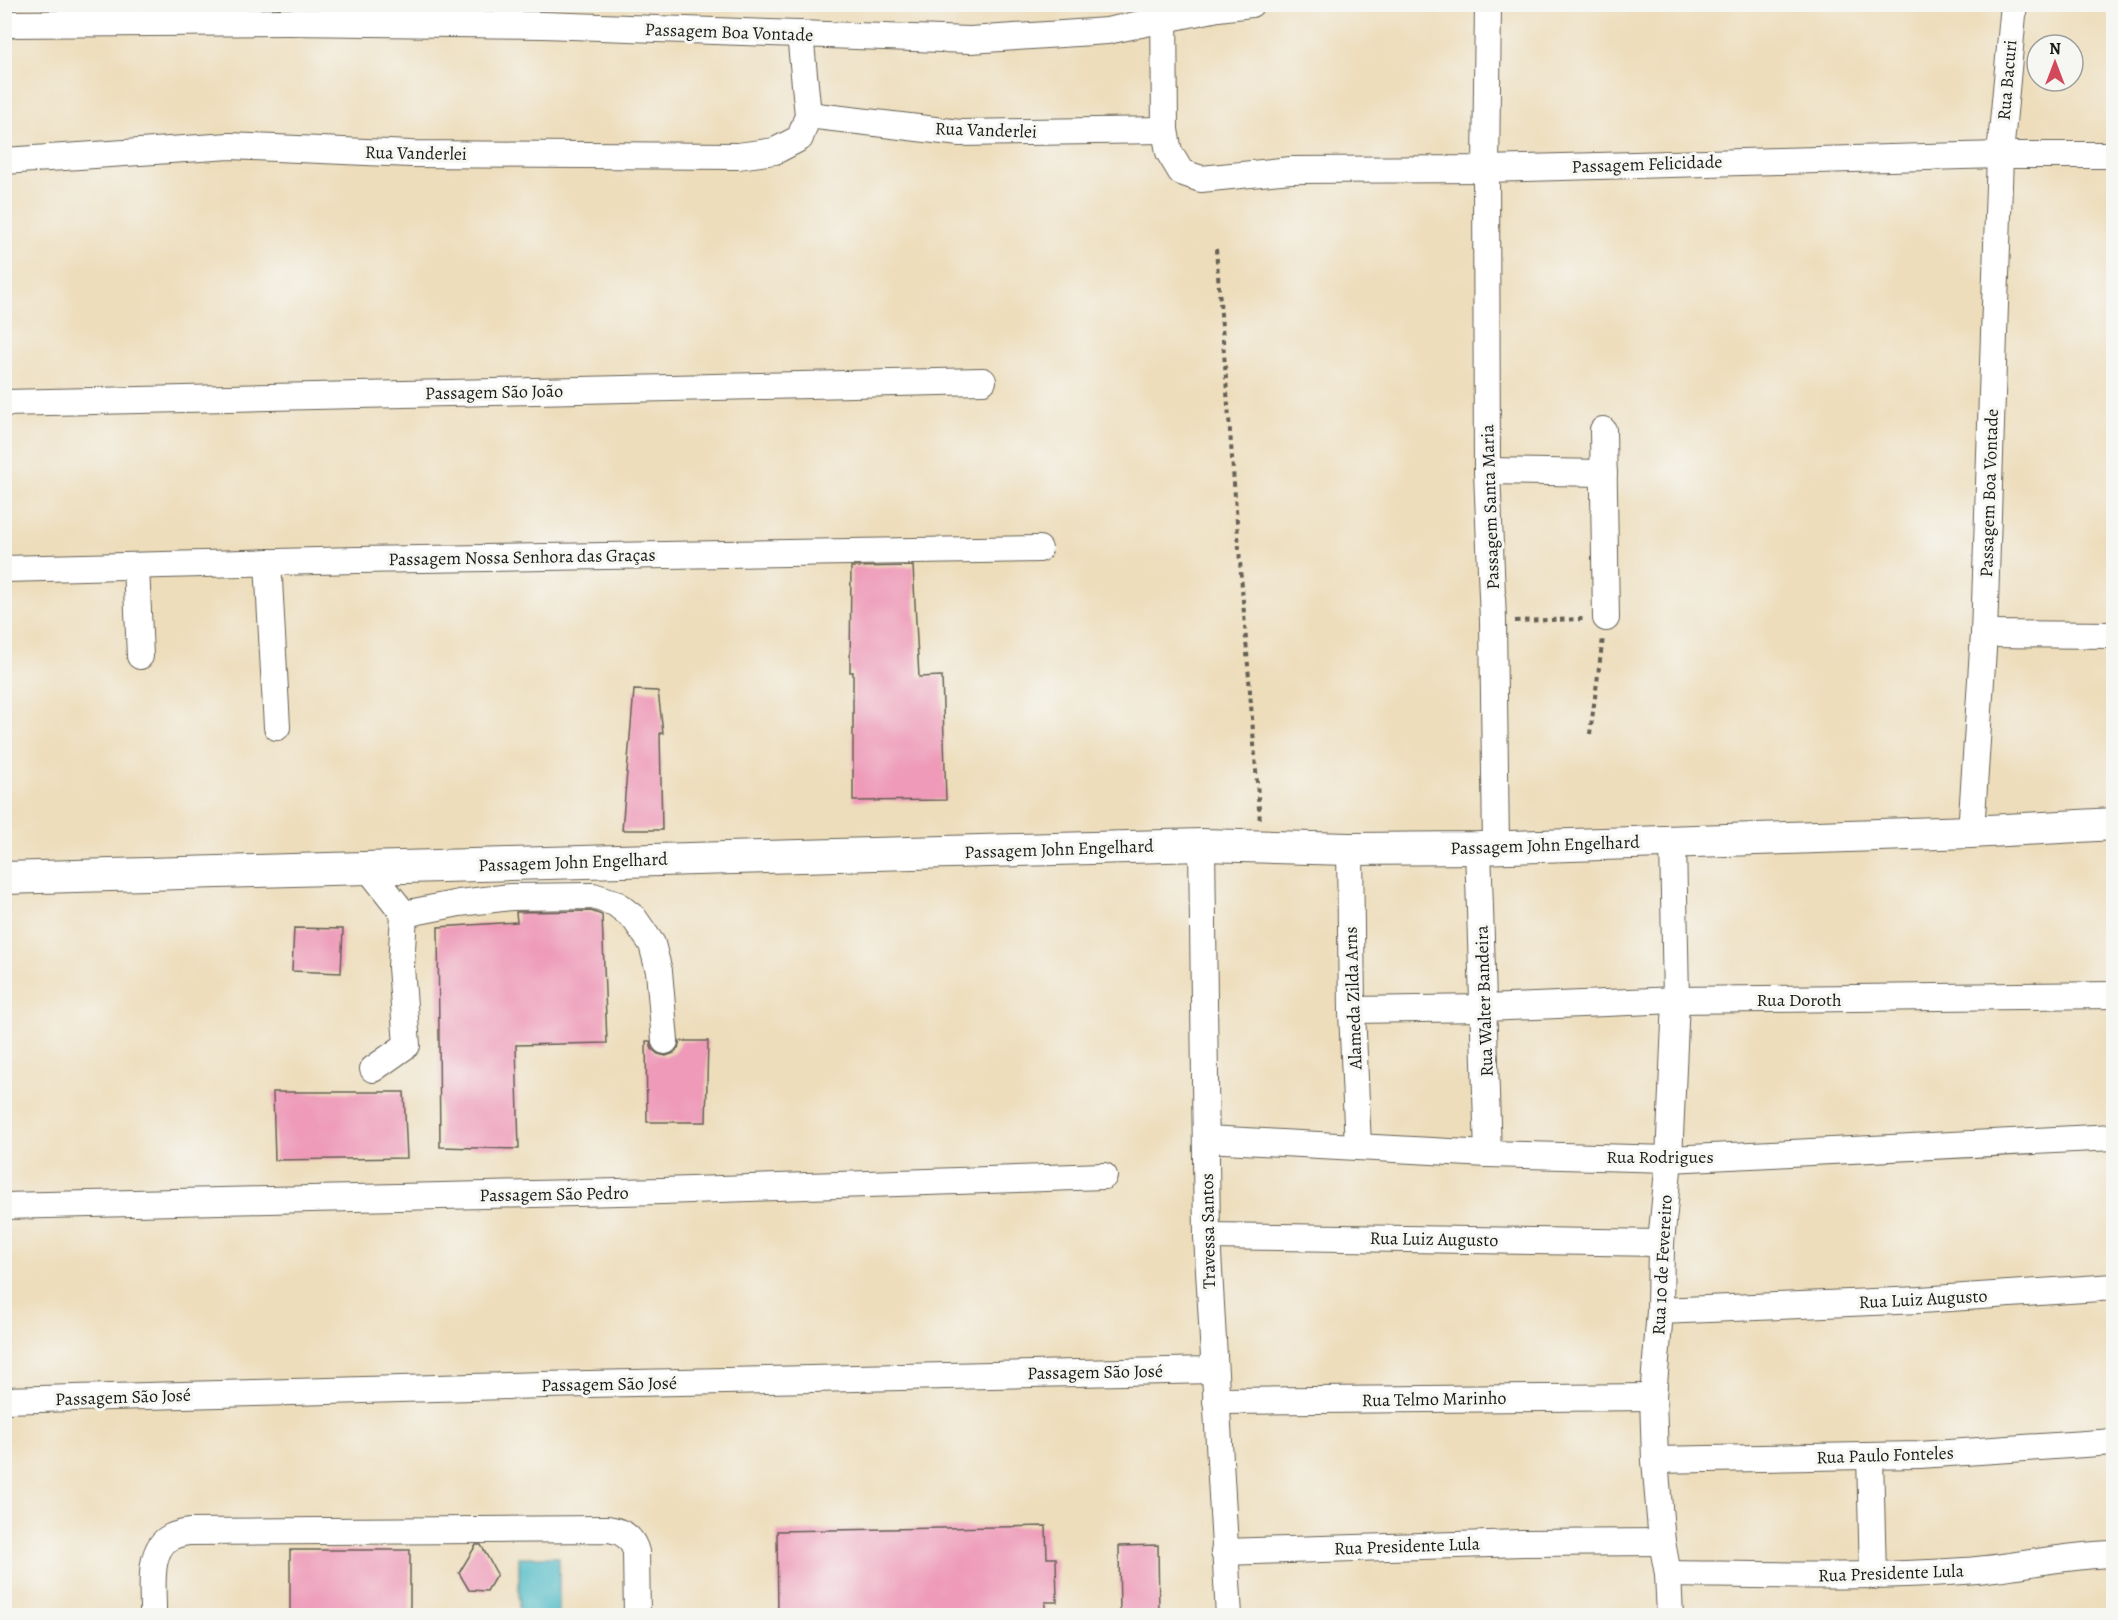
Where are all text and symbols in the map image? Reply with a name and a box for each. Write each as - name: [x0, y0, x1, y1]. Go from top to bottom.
- street label: Passagem Boa Vontade: [644, 17, 814, 47]
- north arrow: [2025, 33, 2085, 93]
- text: N: [2049, 38, 2061, 60]
- street label: Rua Bacuri: [1992, 39, 2022, 121]
- street label: Rua Vanderlei: [935, 116, 1037, 144]
- street label: Rua Vanderlei: [365, 140, 467, 166]
- street label: Passagem Felicidade: [1571, 149, 1723, 179]
- street label: Passagem São João: [425, 379, 563, 405]
- street label: Passagem Boa Vontade: [1974, 408, 2004, 578]
- street label: Passagem Santa Maria: [1475, 423, 1505, 590]
- street label: Passagem Nossa Senhora das Graças: [388, 543, 656, 571]
- street label: Passagem John Engelhard: [1450, 830, 1640, 860]
- street label: Passagem John Engelhard: [964, 834, 1154, 864]
- street label: Passagem John Engelhard: [478, 847, 668, 877]
- street label: Rua Walter Bandeira: [1469, 924, 1499, 1077]
- street label: Alameda Zilda Arns: [1339, 926, 1368, 1071]
- street label: Rua Doroth: [1757, 988, 1842, 1012]
- street label: Rua Rodrigues: [1606, 1145, 1714, 1169]
- street label: Travessa Santos: [1195, 1173, 1221, 1289]
- street label: Passagem São Pedro: [479, 1181, 629, 1207]
- street label: Rua 10 de Fevereiro: [1646, 1194, 1678, 1336]
- street label: Rua Luiz Augusto: [1369, 1226, 1499, 1252]
- street label: Rua Luiz Augusto: [1858, 1284, 1988, 1314]
- street label: Passagem São José: [1027, 1359, 1163, 1385]
- street label: Passagem São José: [541, 1371, 677, 1397]
- street label: Passagem São José: [55, 1383, 191, 1411]
- street label: Rua Telmo Marinho: [1361, 1386, 1507, 1412]
- street label: Rua Paulo Fonteles: [1816, 1441, 1954, 1469]
- street label: Rua Presidente Lula: [1334, 1531, 1481, 1561]
- street label: Rua Presidente Lula: [1818, 1558, 1965, 1588]

